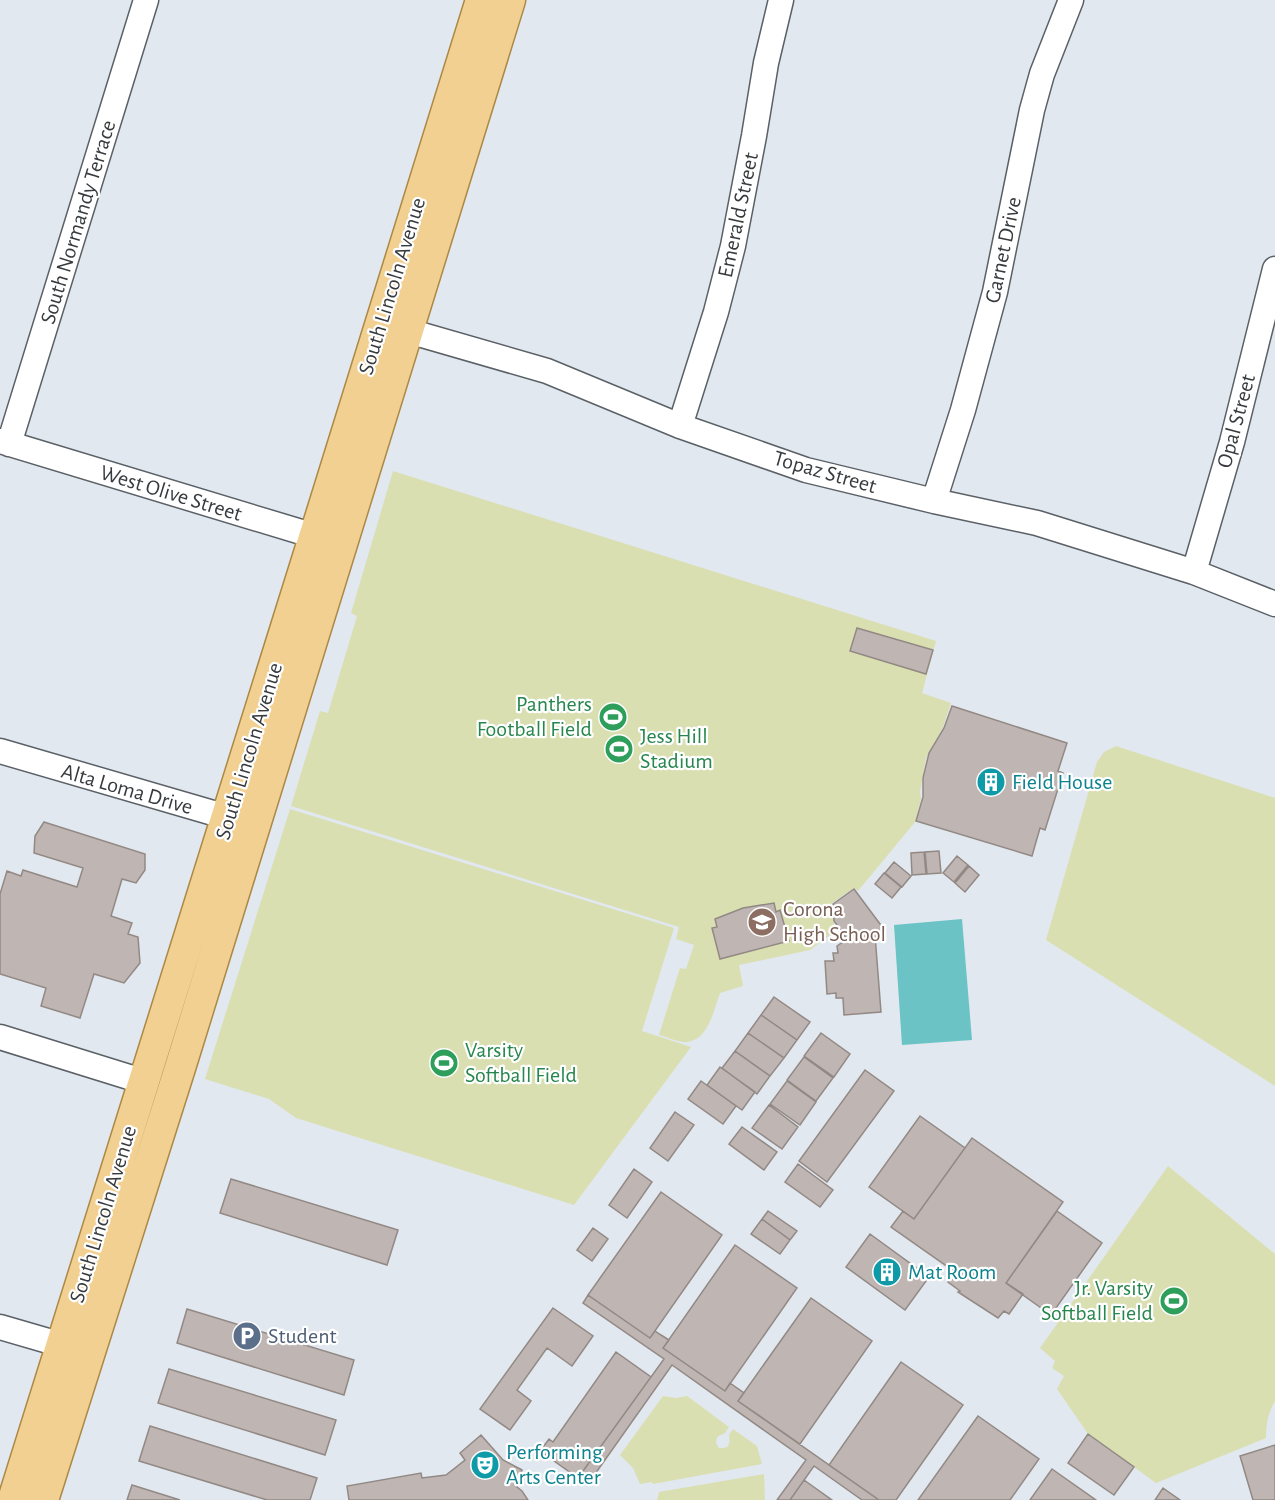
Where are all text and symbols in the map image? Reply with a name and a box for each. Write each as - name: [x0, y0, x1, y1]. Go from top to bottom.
- street label: South Normandy Terrace: [37, 117, 119, 327]
- street label: Emerald Street: [714, 150, 762, 280]
- street label: South Lincoln Avenue: [355, 195, 429, 377]
- street label: Garnet Drive: [981, 195, 1025, 305]
- street label: Opal Street: [1213, 372, 1259, 470]
- street label: Topaz Street: [771, 447, 879, 497]
- street label: West Olive Street: [98, 461, 244, 525]
- street label: South Lincoln Avenue: [212, 660, 286, 842]
- place label: Panthers Football Field: [477, 693, 592, 740]
- sports icon: Panthers Football Field: [597, 701, 629, 733]
- place label: Jess Hill Stadium: [640, 725, 713, 772]
- sports icon: Jess Hill Stadium: [603, 733, 635, 765]
- street label: Alta Loma Drive: [59, 760, 195, 818]
- building icon: Field House: [975, 766, 1007, 798]
- place label: Field House: [1012, 771, 1112, 793]
- place label: Corona High School: [783, 898, 886, 945]
- school or university icon: Corona High School: [746, 906, 778, 938]
- place label: Varsity Softball Field: [465, 1039, 577, 1086]
- sports icon: Varsity Softball Field: [428, 1047, 460, 1079]
- street label: South Lincoln Avenue: [66, 1123, 140, 1305]
- building icon: Mat Room: [871, 1256, 903, 1288]
- place label: Mat Room: [908, 1261, 996, 1283]
- place label: Jr. Varsity Softball Field: [1041, 1277, 1154, 1324]
- sports icon: Jr. Varsity Softball Field: [1158, 1285, 1190, 1317]
- parking icon: Student: [231, 1320, 263, 1352]
- place label: Student: [268, 1325, 337, 1347]
- place label: Performing Arts Center: [506, 1441, 603, 1488]
- theatre icon: Performing Arts Center: [469, 1449, 501, 1481]

